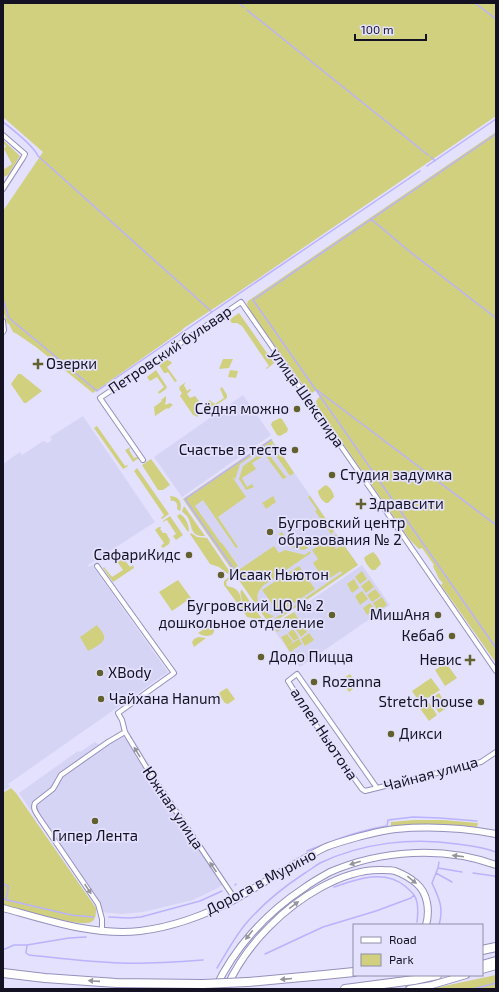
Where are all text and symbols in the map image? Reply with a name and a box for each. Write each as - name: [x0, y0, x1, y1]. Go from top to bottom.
- scale bar: [355, 16, 426, 42]
- text: 100 m: [361, 22, 393, 36]
- street label: Петровский бульвар: [104, 301, 235, 398]
- street label: улица Шекспира: [266, 344, 349, 451]
- place label: Озерки: [46, 354, 97, 372]
- marker: Озерки: [33, 359, 43, 369]
- place label: Сёдня можно: [195, 399, 289, 417]
- marker: Сёдня можно: [292, 404, 302, 414]
- place label: Счастье в тесте: [179, 440, 287, 458]
- marker: Счастье в тесте: [290, 445, 300, 455]
- place label: Студия задумка: [340, 465, 452, 484]
- marker: Студия задумка: [327, 470, 337, 480]
- place label: Здравсити: [369, 494, 444, 512]
- marker: Здравсити: [356, 499, 366, 509]
- place label: Бугровский центр образования № 2: [278, 513, 406, 548]
- marker: Бугровский центр образования № 2: [265, 527, 275, 537]
- place label: СафариКидс: [94, 545, 181, 563]
- marker: СафариКидс: [184, 550, 194, 560]
- place label: Исаак Ньютон: [229, 565, 329, 583]
- marker: Исаак Ньютон: [216, 570, 226, 580]
- place label: Бугровский ЦО № 2 дошкольное отделение: [158, 596, 324, 631]
- place label: МишАня: [370, 605, 430, 623]
- marker: Бугровский ЦО № 2 дошкольное отделение: [327, 610, 337, 620]
- marker: МишАня: [433, 610, 443, 620]
- place label: Кебаб: [402, 626, 444, 644]
- marker: Кебаб: [447, 631, 457, 641]
- place label: Додо Пицца: [269, 647, 353, 665]
- place label: Невис: [419, 650, 462, 668]
- marker: Додо Пицца: [256, 652, 266, 662]
- marker: Невис: [465, 655, 475, 665]
- place label: XBody: [108, 663, 152, 681]
- marker: XBody: [95, 668, 105, 678]
- place label: Rozanna: [322, 672, 381, 690]
- marker: Rozanna: [309, 677, 319, 687]
- street label: аллея Ньютона: [287, 684, 362, 783]
- place label: Чайхана Hanum: [109, 689, 221, 707]
- place label: Stretch house: [379, 692, 473, 710]
- marker: Чайхана Hanum: [96, 694, 106, 704]
- marker: Stretch house: [476, 697, 486, 707]
- place label: Дикси: [399, 724, 442, 742]
- marker: Дикси: [386, 729, 396, 739]
- one-way arrow: [133, 746, 140, 758]
- street label: Чайная улица: [382, 752, 480, 795]
- street label: Южная улица: [139, 763, 208, 853]
- marker: Гипер Лента: [90, 816, 100, 826]
- place label: Гипер Лента: [52, 826, 138, 844]
- street label: Дорога в Мурино: [202, 844, 319, 919]
- one-way arrow: [452, 853, 464, 859]
- one-way arrow: [349, 860, 361, 866]
- one-way arrow: [209, 862, 217, 872]
- one-way arrow: [407, 876, 418, 885]
- one-way arrow: [84, 884, 92, 894]
- one-way arrow: [289, 901, 299, 909]
- legend: [353, 924, 483, 976]
- one-way arrow: [245, 930, 254, 941]
- text: Road: [389, 932, 417, 946]
- text: Park: [389, 952, 414, 966]
- one-way arrow: [280, 975, 292, 982]
- one-way arrow: [88, 978, 100, 985]

